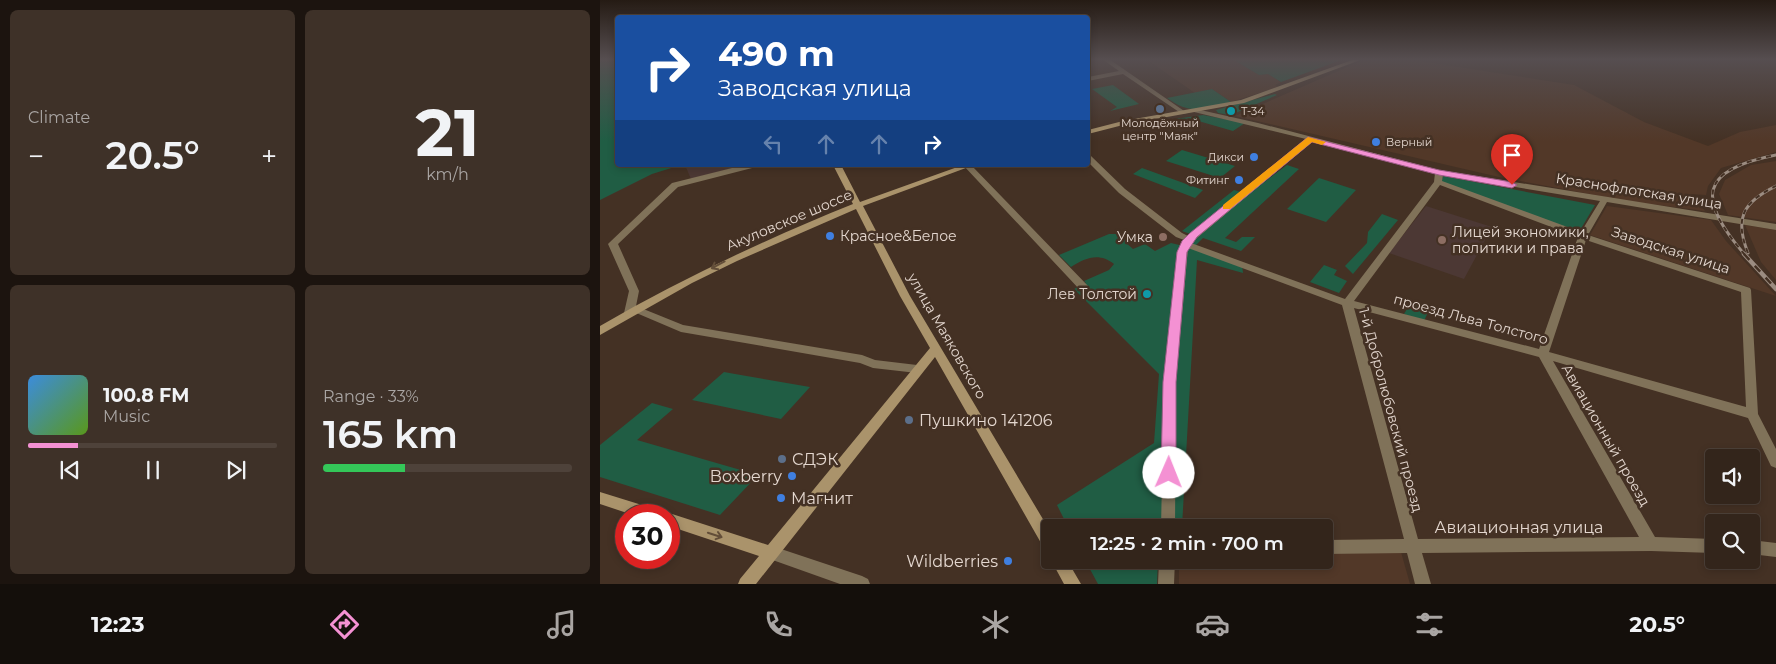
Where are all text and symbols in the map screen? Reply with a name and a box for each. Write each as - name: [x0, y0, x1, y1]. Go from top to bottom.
- text: 490 m: [718, 32, 835, 75]
- icon: right: [635, 35, 700, 100]
- text: Заводская улица: [718, 75, 912, 102]
- text: 21: [416, 93, 479, 172]
- marker: Молодёжный центр "Маяк": [1154, 103, 1166, 115]
- place label: Т-34: [1241, 104, 1265, 118]
- marker: Т-34: [1225, 105, 1237, 117]
- text: Climate: [28, 108, 90, 127]
- place label: Молодёжный центр "Маяк": [1121, 116, 1199, 143]
- icon: left: [759, 130, 787, 158]
- icon: ahead: [812, 130, 840, 158]
- icon: ahead: [865, 130, 893, 158]
- icon: right: [918, 130, 946, 158]
- text: 20.5°: [105, 132, 200, 179]
- pin: [1491, 134, 1533, 185]
- place label: Верный: [1386, 135, 1432, 149]
- marker: Верный: [1370, 136, 1382, 148]
- text: −: [28, 139, 44, 173]
- text: +: [261, 139, 277, 173]
- icon: arrive: [1498, 141, 1526, 169]
- place label: Дикси: [1208, 150, 1244, 164]
- marker: Дикси: [1248, 151, 1260, 163]
- text: km/h: [426, 165, 469, 184]
- street label: Краснофлотская улица: [1555, 169, 1723, 213]
- place label: Фитинг: [1186, 173, 1230, 187]
- marker: Фитинг: [1233, 174, 1245, 186]
- street label: Акуловское шоссе: [723, 185, 855, 255]
- street label: Заводская улица: [1610, 222, 1732, 278]
- place label: Лицей экономики, политики и права: [1452, 223, 1589, 257]
- place label: Красное&Белое: [840, 227, 957, 245]
- place label: Умка: [1117, 228, 1153, 246]
- marker: Красное&Белое: [824, 230, 836, 242]
- marker: Умка: [1157, 231, 1169, 243]
- marker: Лицей экономики, политики и права: [1436, 234, 1448, 246]
- one-way arrow: [711, 261, 726, 271]
- street label: улица Маяковского: [903, 269, 991, 402]
- place label: Лев Толстой: [1047, 285, 1137, 303]
- marker: Лев Толстой: [1141, 288, 1153, 300]
- street label: проезд Льва Толстого: [1392, 290, 1550, 348]
- street label: 1-й Добролюбовский проезд: [1355, 306, 1427, 514]
- street label: Авиационный проезд: [1558, 361, 1654, 509]
- text: 100.8 FM: [103, 384, 189, 407]
- text: Range · 33%: [323, 387, 419, 406]
- text: Music: [103, 407, 150, 426]
- text: 165 km: [323, 411, 458, 458]
- place label: Пушкино 141206: [919, 411, 1053, 430]
- marker: Пушкино 141206: [903, 414, 915, 426]
- position arrow: [1142, 446, 1194, 498]
- map controls: [1705, 449, 1760, 569]
- button: sound: [1705, 449, 1760, 504]
- place label: СДЭК: [792, 450, 838, 469]
- marker: СДЭК: [776, 453, 788, 465]
- icon: previous: [56, 456, 84, 484]
- icon: pause: [139, 456, 167, 484]
- icon: next: [222, 456, 250, 484]
- place label: Boxberry: [710, 467, 782, 486]
- marker: Boxberry: [786, 470, 798, 482]
- place label: Магнит: [791, 489, 853, 508]
- marker: Магнит: [775, 492, 787, 504]
- speed limit sign: 30: [615, 504, 680, 569]
- button: search: [1705, 514, 1760, 569]
- street label: Авиационная улица: [1435, 518, 1603, 537]
- one-way arrow: [707, 530, 723, 540]
- text: 12:25 · 2 min · 700 m: [1090, 532, 1284, 555]
- place label: Wildberries: [906, 552, 998, 571]
- marker: Wildberries: [1002, 555, 1014, 567]
- icon: directions: [327, 607, 362, 642]
- icon: music: [544, 607, 579, 642]
- icon: phone: [761, 607, 796, 642]
- icon: climate: [978, 607, 1013, 642]
- icon: car: [1195, 607, 1230, 642]
- icon: filters: [1412, 607, 1447, 642]
- text: 12:23: [91, 611, 144, 638]
- text: 20.5°: [1629, 611, 1685, 638]

